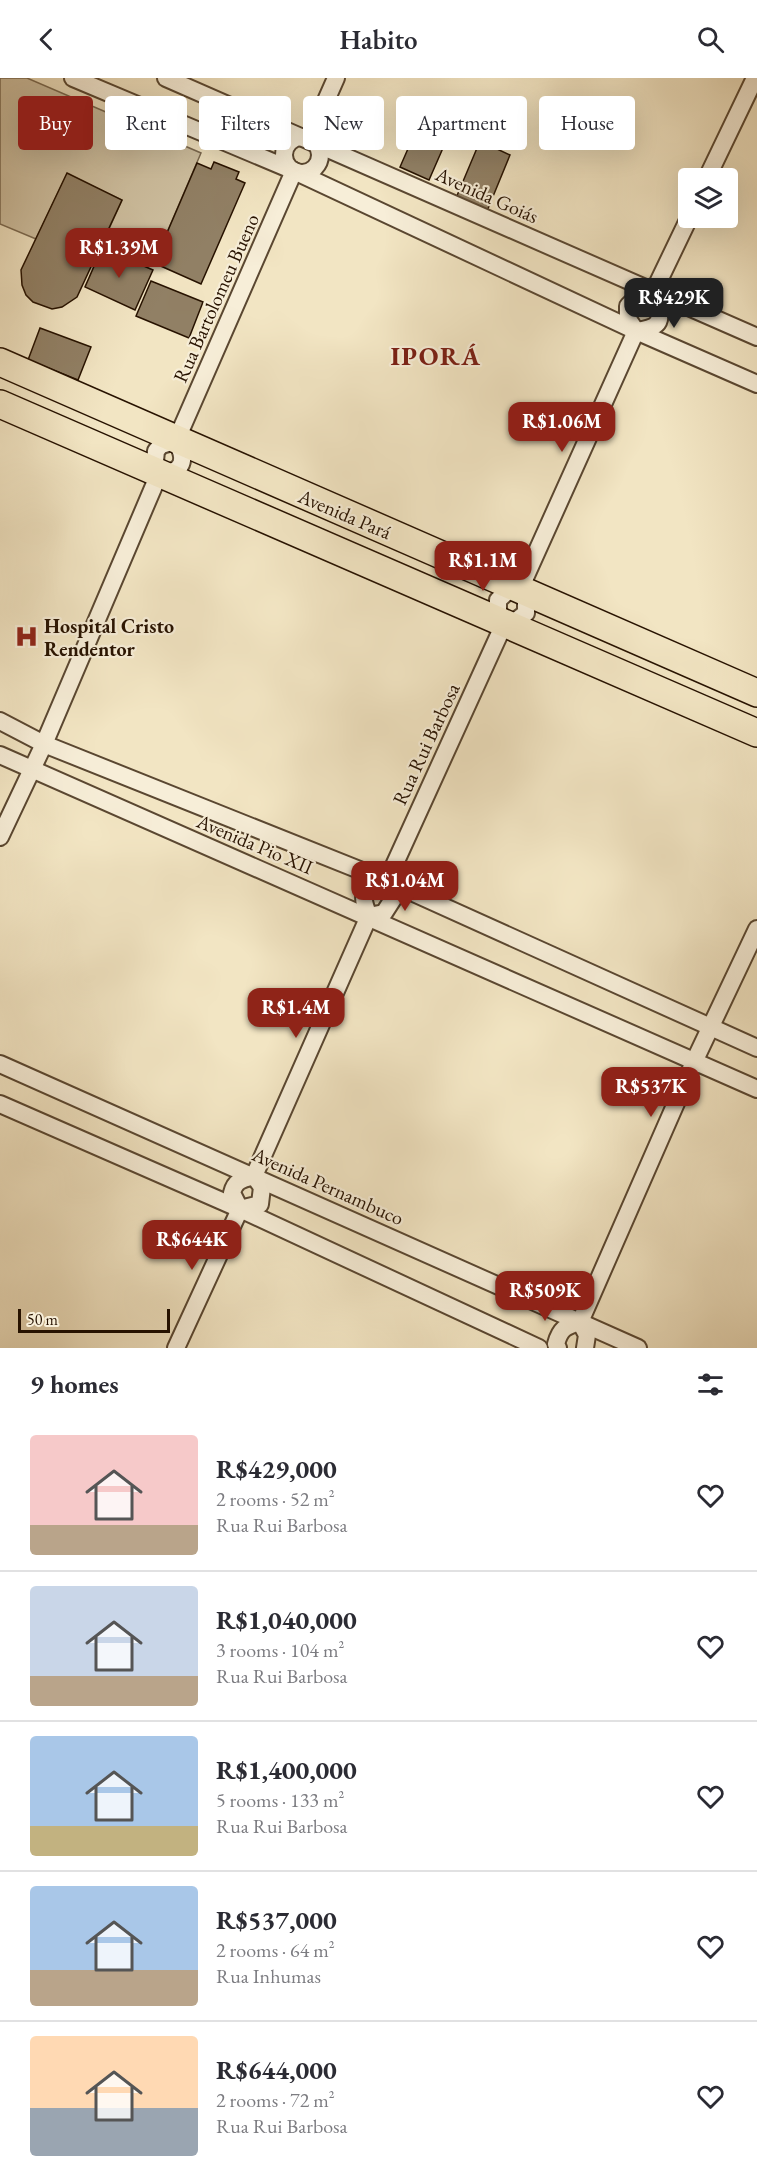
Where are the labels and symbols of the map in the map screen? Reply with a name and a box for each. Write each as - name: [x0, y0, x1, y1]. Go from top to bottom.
- street label: Avenida Goiás: [431, 160, 542, 229]
- street label: Rua Bartolomeu Bueno: [167, 209, 265, 387]
- pin: R$1.39M: [64, 228, 174, 279]
- pin: R$429K: [625, 278, 723, 329]
- district label: IPORÁ: [390, 339, 482, 373]
- pin: R$1.06M: [507, 402, 617, 453]
- street label: Avenida Pará: [294, 482, 396, 545]
- pin: R$1.1M: [434, 541, 532, 592]
- place label: Hospital Cristo Rendentor: [44, 613, 174, 662]
- hospital icon: Hospital Cristo Rendentor: [13, 624, 39, 650]
- street label: Rua Rui Barbosa: [386, 679, 466, 809]
- street label: Avenida Pio XII: [192, 807, 317, 880]
- pin: R$1.04M: [350, 861, 460, 912]
- pin: R$1.4M: [247, 988, 345, 1039]
- pin: R$537K: [602, 1067, 700, 1118]
- street label: Avenida Pernambuco: [247, 1141, 408, 1231]
- pin: R$644K: [143, 1220, 241, 1271]
- pin: R$509K: [496, 1271, 594, 1322]
- scale bar: [18, 1306, 170, 1334]

